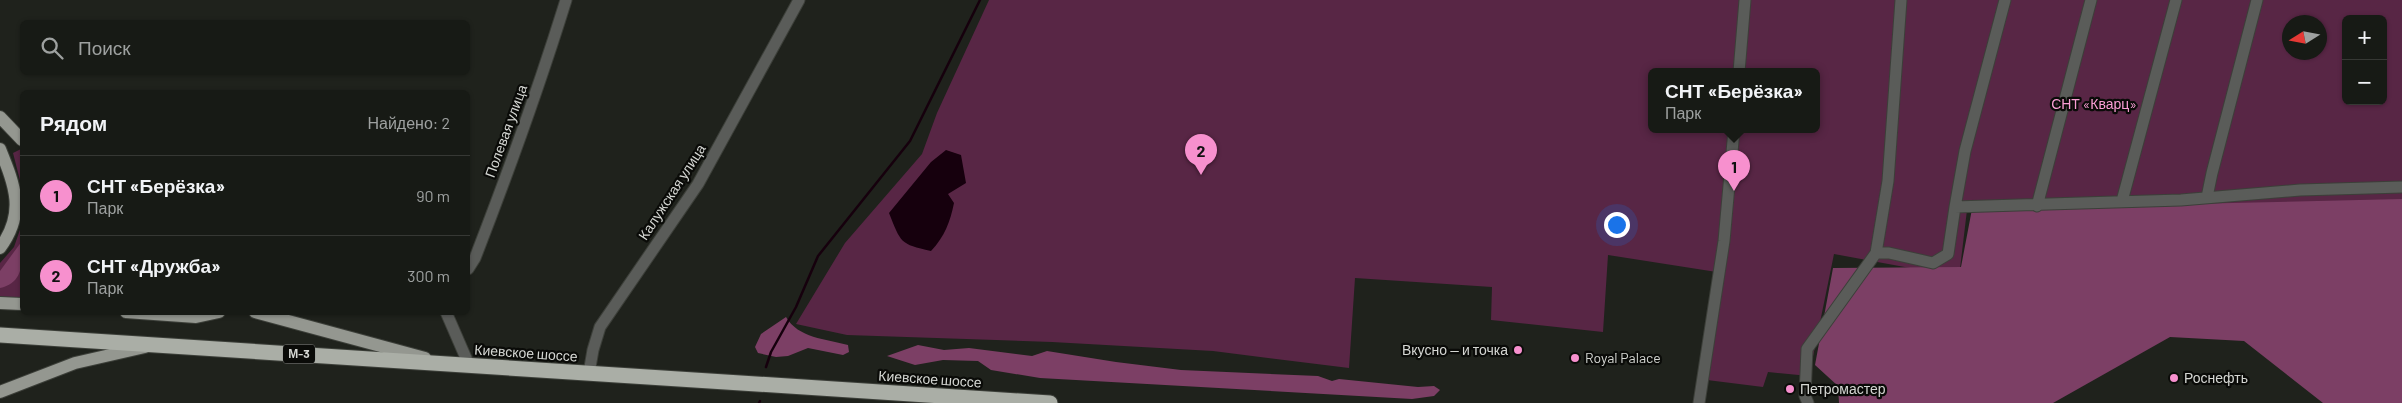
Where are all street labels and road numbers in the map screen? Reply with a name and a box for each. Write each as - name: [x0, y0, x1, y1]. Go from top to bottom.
- street label: Полевая улица: [481, 82, 530, 180]
- street label: Калужская улица: [634, 140, 709, 243]
- street label: Киевское шоссе: [474, 340, 578, 365]
- road number: М-3: [283, 344, 315, 364]
- street label: Киевское шоссе: [878, 366, 982, 391]

